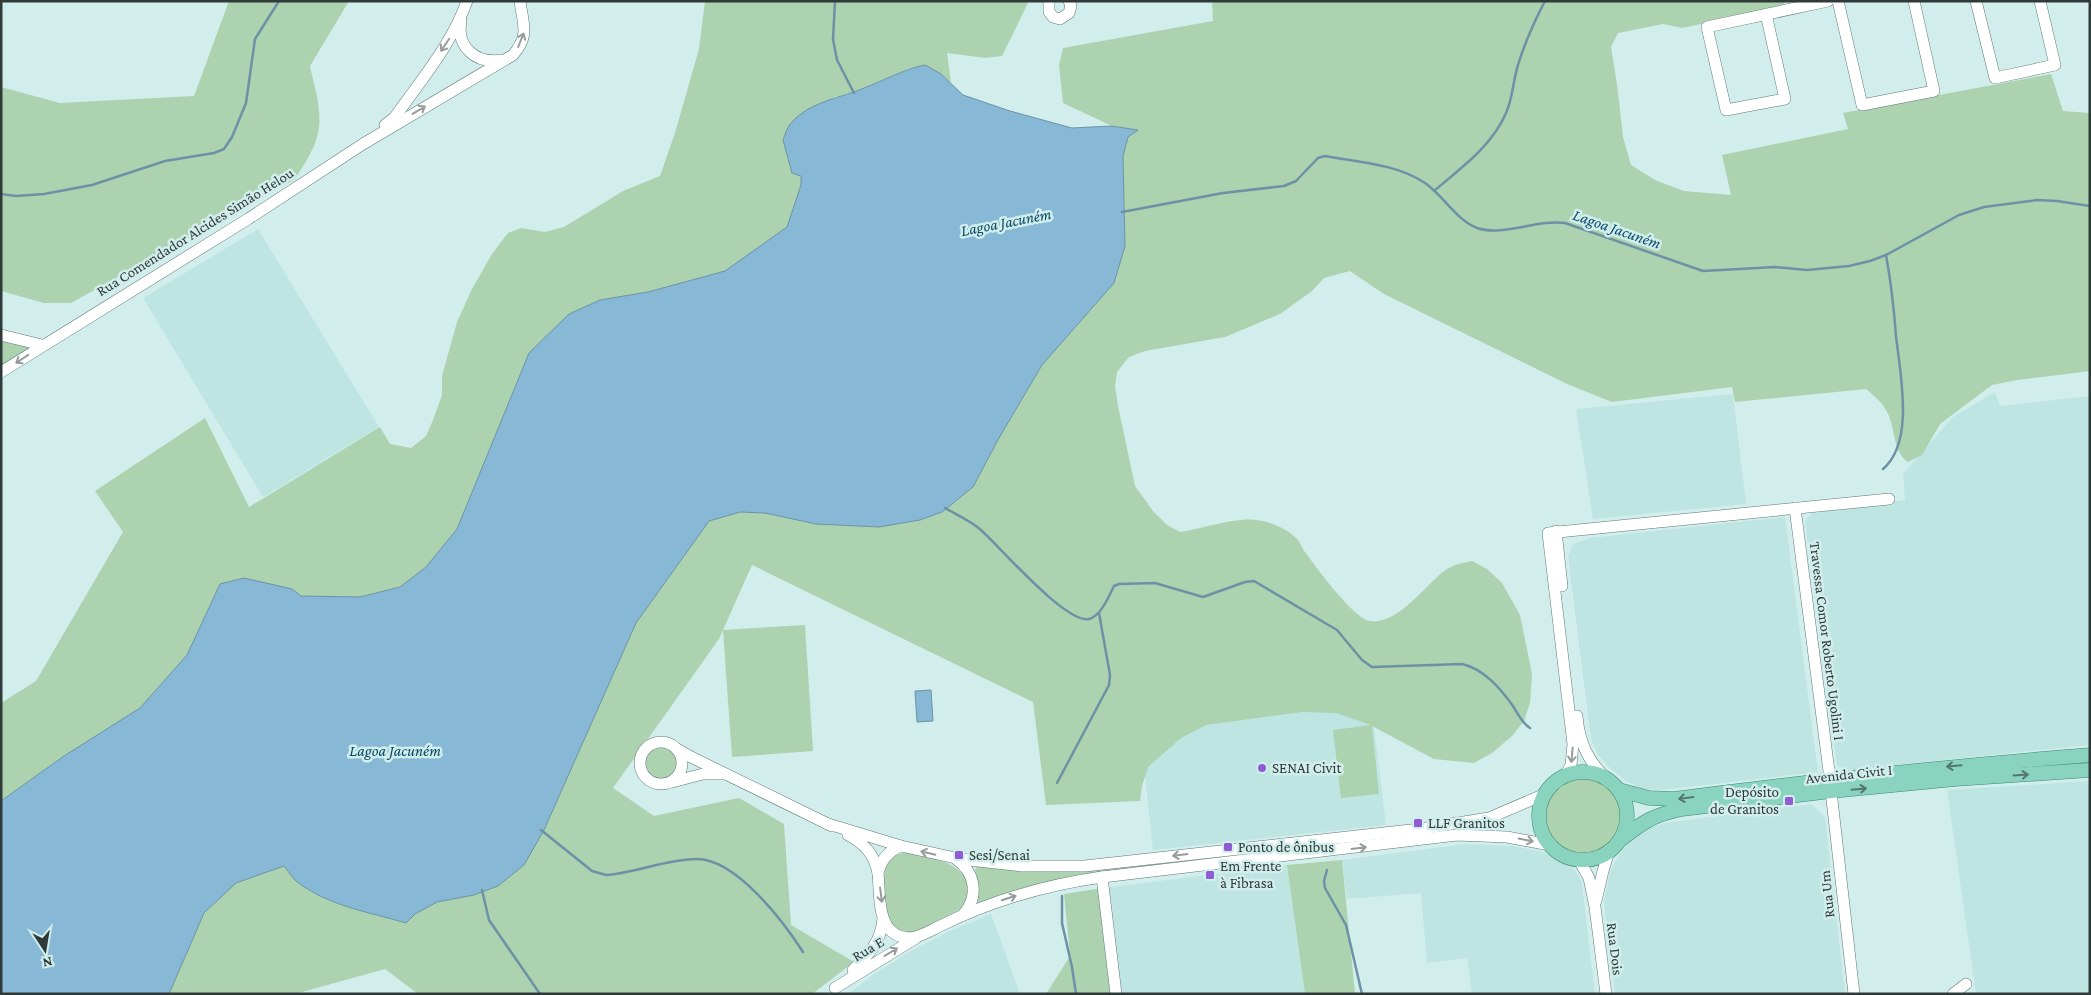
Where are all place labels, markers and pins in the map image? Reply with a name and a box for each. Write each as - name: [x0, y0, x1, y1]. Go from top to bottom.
- place label: SENAI Civit: [1272, 760, 1342, 776]
- marker: SENAI Civit: [1256, 762, 1268, 774]
- place label: Depósito de Granitos: [1710, 784, 1779, 817]
- marker: Depósito de Granitos: [1783, 795, 1795, 807]
- place label: LLF Granitos: [1428, 815, 1505, 831]
- marker: LLF Granitos: [1412, 817, 1424, 829]
- place label: Ponto de ônibus: [1238, 839, 1334, 855]
- marker: Ponto de ônibus: [1222, 841, 1234, 853]
- place label: Sesi/Senai: [969, 847, 1030, 863]
- marker: Sesi/Senai: [953, 849, 965, 861]
- place label: Em Frente à Fibrasa: [1220, 858, 1282, 891]
- marker: Em Frente à Fibrasa: [1204, 869, 1216, 881]

